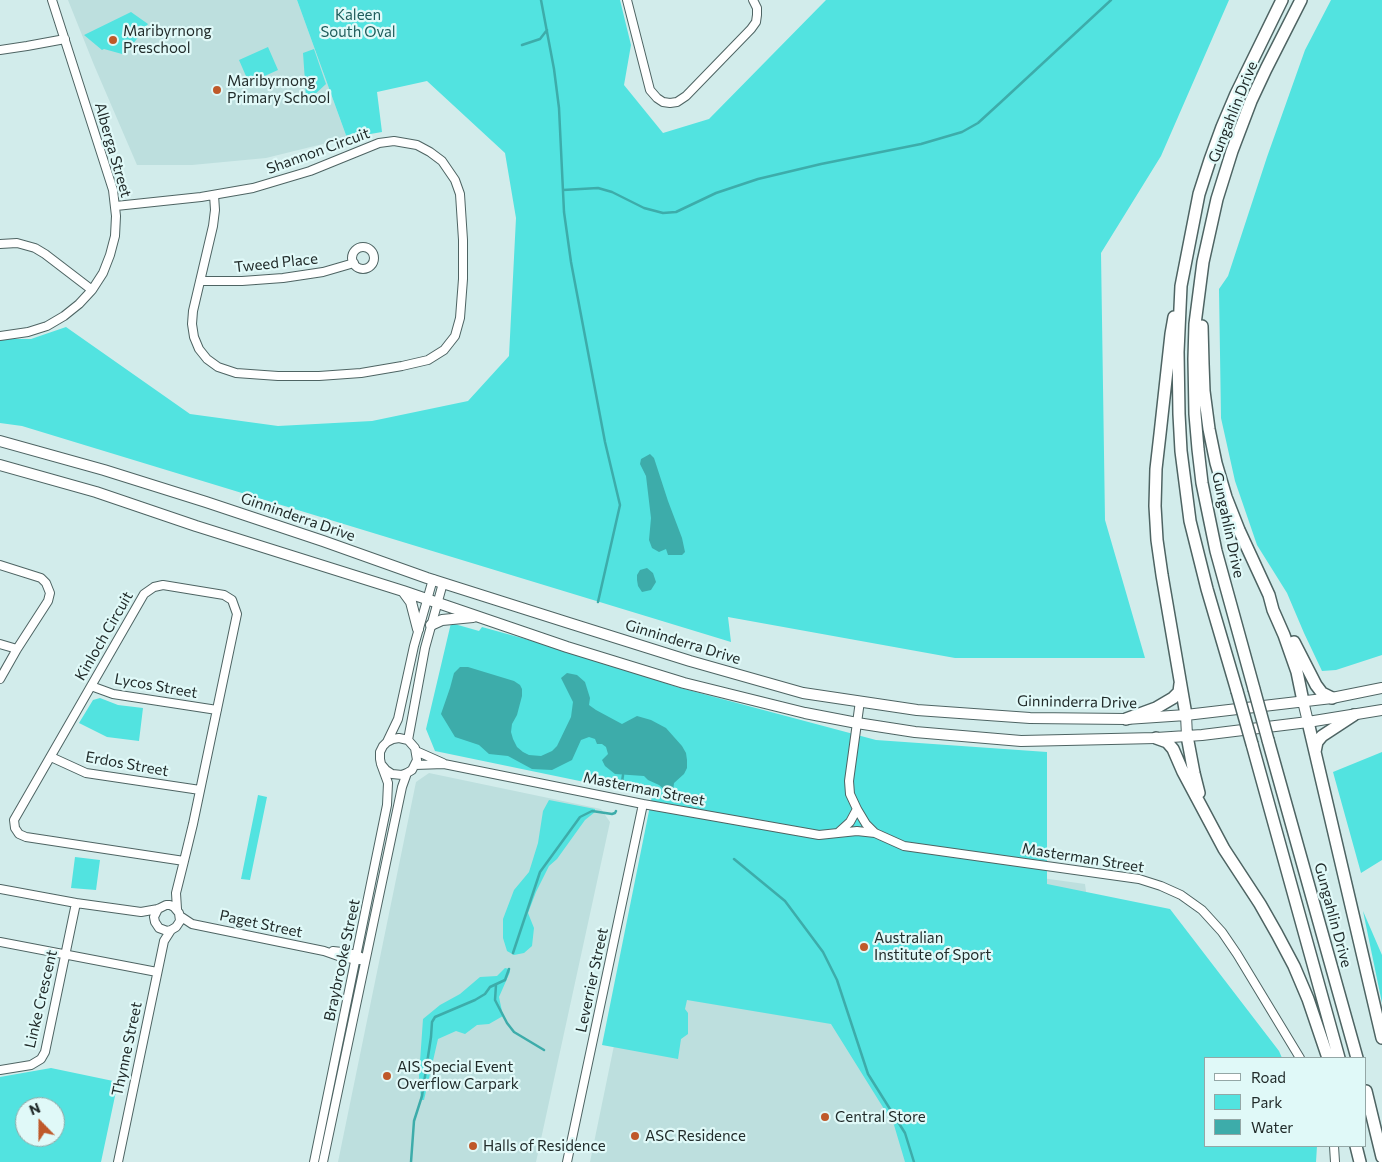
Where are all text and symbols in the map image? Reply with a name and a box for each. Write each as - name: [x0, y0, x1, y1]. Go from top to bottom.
- park label: Kaleen South Oval: [320, 6, 396, 41]
- place label: Maribyrnong Preschool: [123, 22, 212, 57]
- marker: Maribyrnong Preschool: [107, 34, 119, 46]
- street label: Gungahlin Drive: [1204, 59, 1262, 165]
- place label: Maribyrnong Primary School: [227, 72, 330, 107]
- marker: Maribyrnong Primary School: [211, 84, 223, 96]
- street label: Alberga Street: [91, 100, 135, 200]
- street label: Shannon Circuit: [264, 124, 372, 178]
- street label: Tweed Place: [233, 250, 319, 276]
- street label: Gungahlin Drive: [1208, 470, 1248, 580]
- street label: Ginninderra Drive: [238, 489, 358, 545]
- street label: Kinloch Circuit: [71, 588, 137, 684]
- street label: Ginninderra Drive: [623, 616, 743, 668]
- street label: Lycos Street: [113, 670, 199, 702]
- street label: Ginninderra Drive: [1017, 692, 1137, 712]
- street label: Erdos Street: [84, 748, 170, 780]
- street label: Masterman Street: [582, 768, 706, 810]
- street label: Masterman Street: [1021, 839, 1145, 877]
- street label: Gungahlin Drive: [1310, 861, 1356, 969]
- street label: Braybrooke Street: [320, 897, 364, 1023]
- street label: Paget Street: [218, 906, 304, 942]
- street label: Leverrier Street: [572, 926, 612, 1034]
- place label: Australian Institute of Sport: [874, 929, 991, 964]
- marker: Australian Institute of Sport: [858, 941, 870, 953]
- street label: Linke Crescent: [21, 948, 61, 1050]
- street label: Thynne Street: [108, 1000, 146, 1098]
- legend: [1204, 1057, 1367, 1147]
- place label: AIS Special Event Overflow Carpark: [397, 1058, 519, 1093]
- text: Road: [1251, 1068, 1286, 1086]
- marker: AIS Special Event Overflow Carpark: [381, 1070, 393, 1082]
- text: Park: [1251, 1093, 1282, 1111]
- north arrow: [15, 1097, 65, 1147]
- text: N: [27, 1099, 43, 1118]
- place label: Central Store: [835, 1108, 926, 1126]
- marker: Central Store: [819, 1111, 831, 1123]
- text: Water: [1251, 1118, 1293, 1136]
- place label: ASC Residence: [645, 1127, 746, 1145]
- marker: ASC Residence: [629, 1130, 641, 1142]
- place label: Halls of Residence: [483, 1137, 606, 1155]
- marker: Halls of Residence: [467, 1140, 479, 1152]

